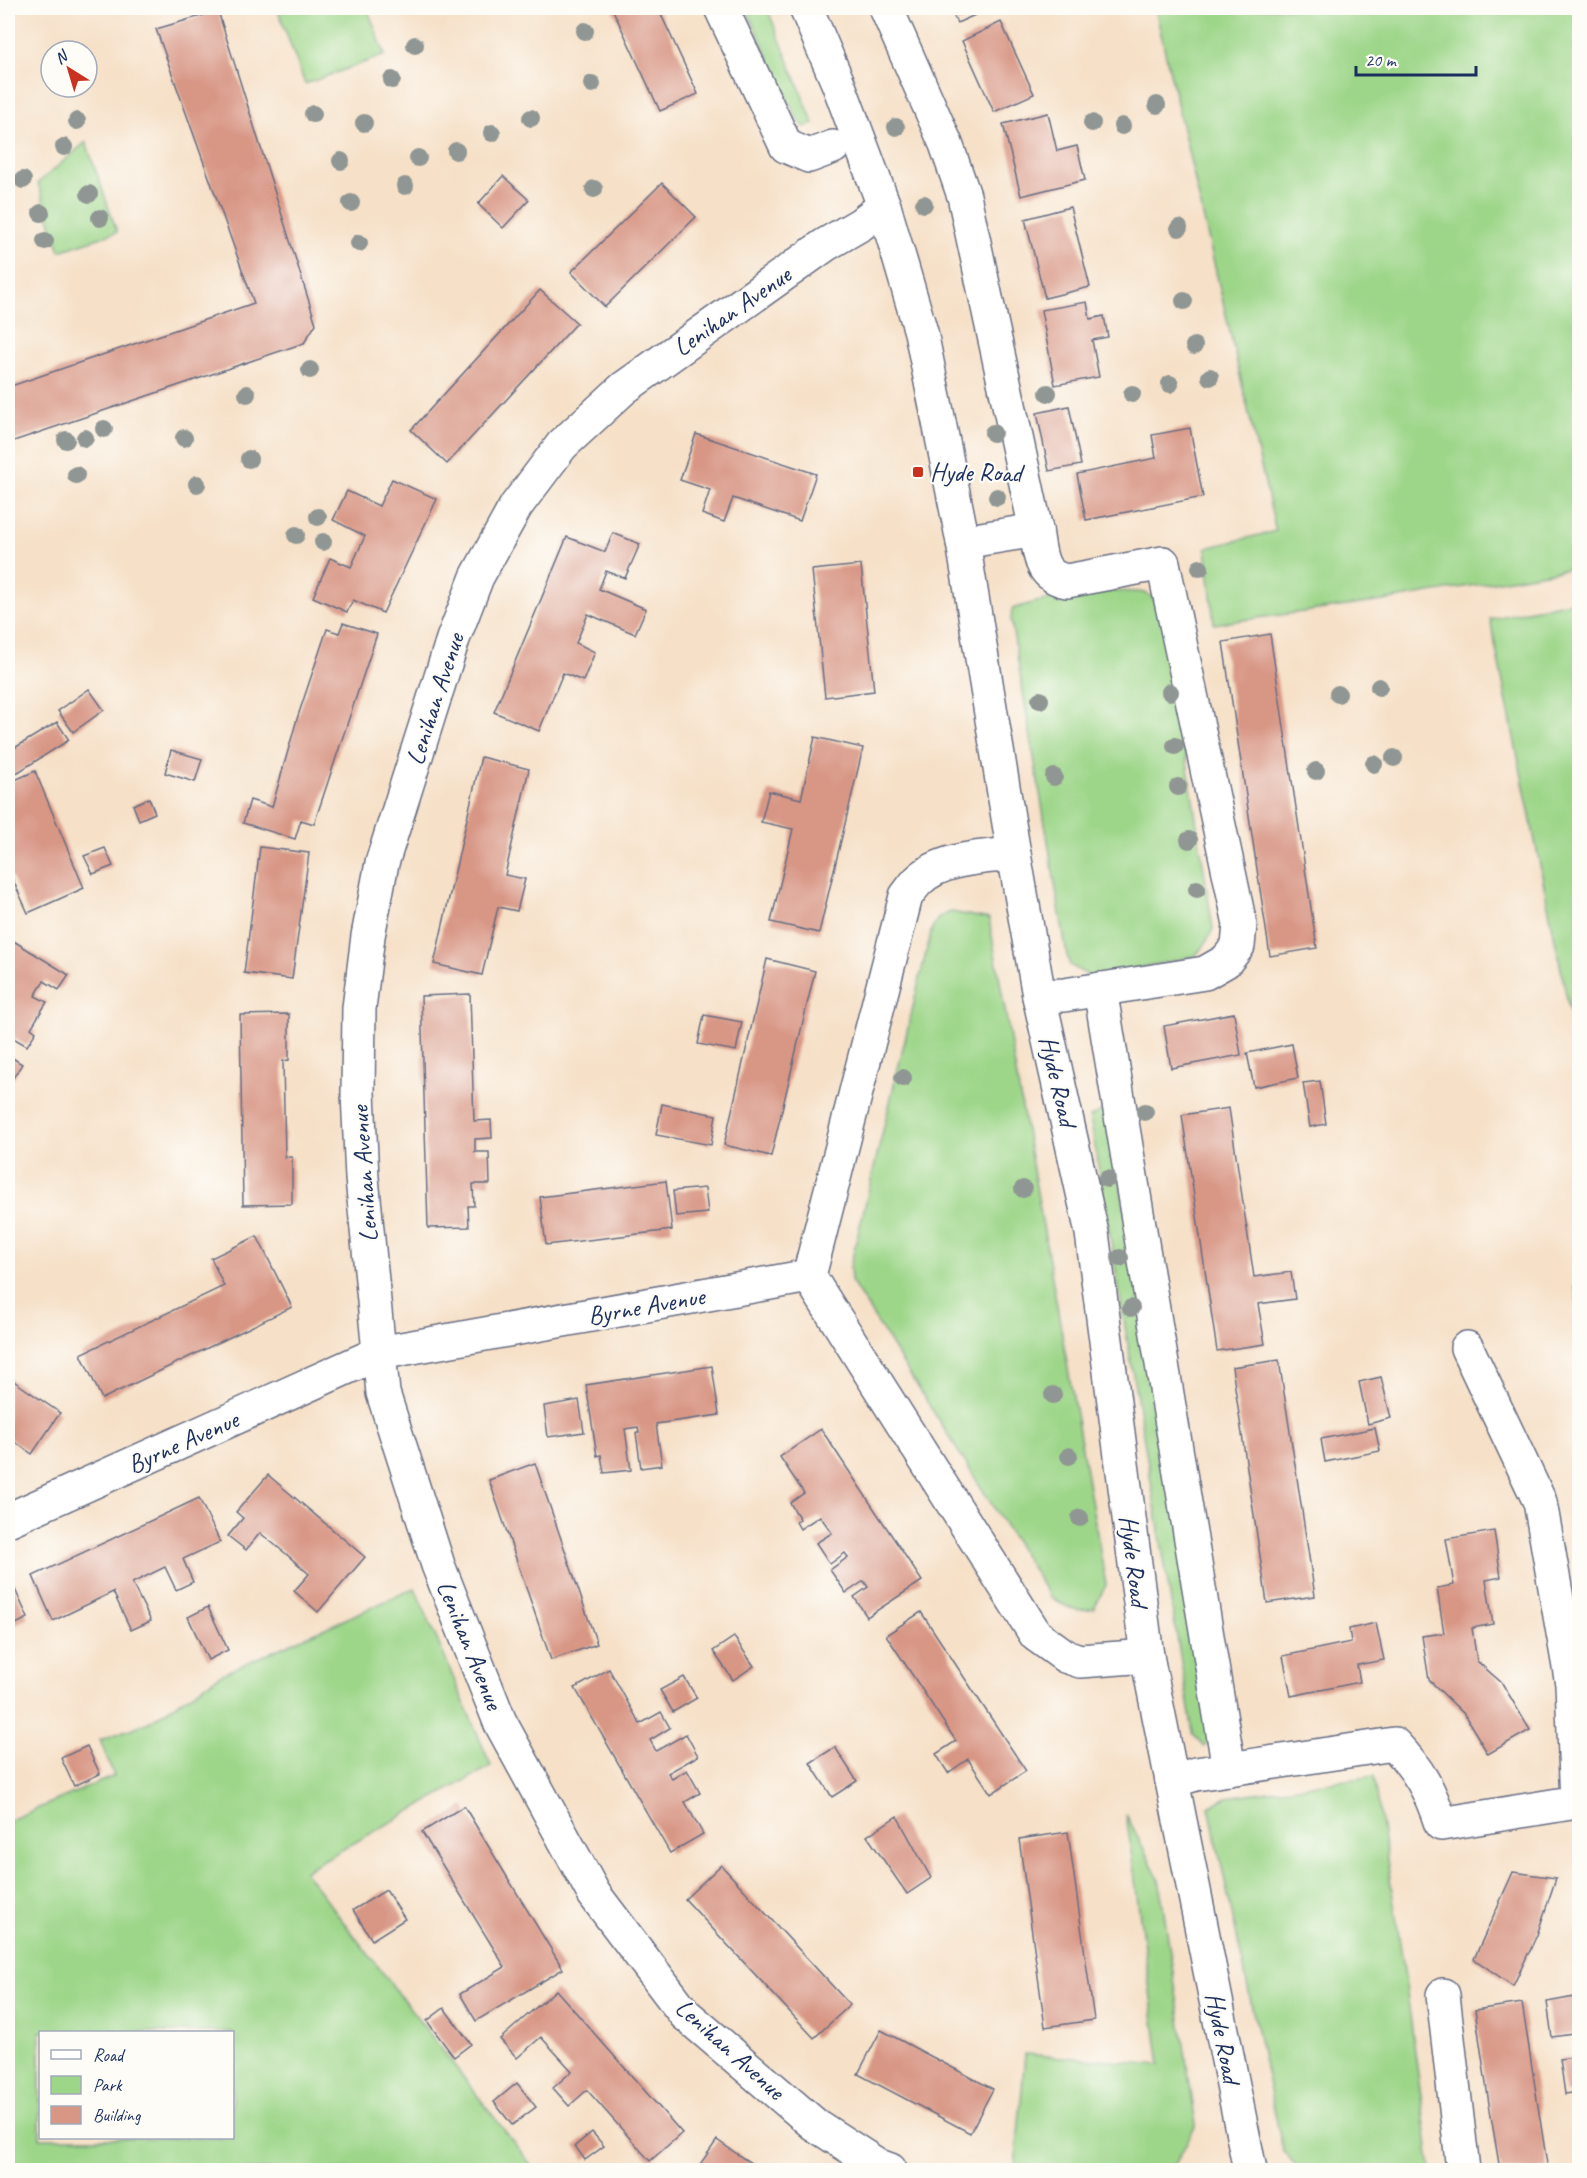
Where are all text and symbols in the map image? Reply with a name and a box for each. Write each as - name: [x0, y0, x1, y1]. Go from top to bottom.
- north arrow: [39, 39, 99, 99]
- scale bar: [1356, 39, 1476, 77]
- text: N: [51, 45, 73, 69]
- text: 20 m: [1365, 49, 1398, 71]
- street label: Lenihan Avenue: [667, 258, 799, 364]
- place label: Hyde Road: [930, 456, 1026, 489]
- marker: Hyde Road: [911, 465, 925, 479]
- street label: Lenihan Avenue: [398, 628, 472, 769]
- street label: Hyde Road: [1032, 1033, 1085, 1133]
- street label: Lenihan Avenue: [343, 1103, 385, 1243]
- street label: Byrne Avenue: [585, 1279, 709, 1332]
- street label: Byrne Avenue: [122, 1402, 246, 1481]
- street label: Hyde Road: [1112, 1513, 1156, 1612]
- street label: Lenihan Avenue: [429, 1576, 511, 1716]
- street label: Hyde Road: [1198, 1990, 1249, 2090]
- street label: Lenihan Avenue: [668, 1991, 793, 2108]
- legend: [39, 2031, 234, 2139]
- text: Road: [93, 2044, 126, 2066]
- text: Park: [93, 2074, 123, 2096]
- text: Building: [93, 2104, 142, 2126]

